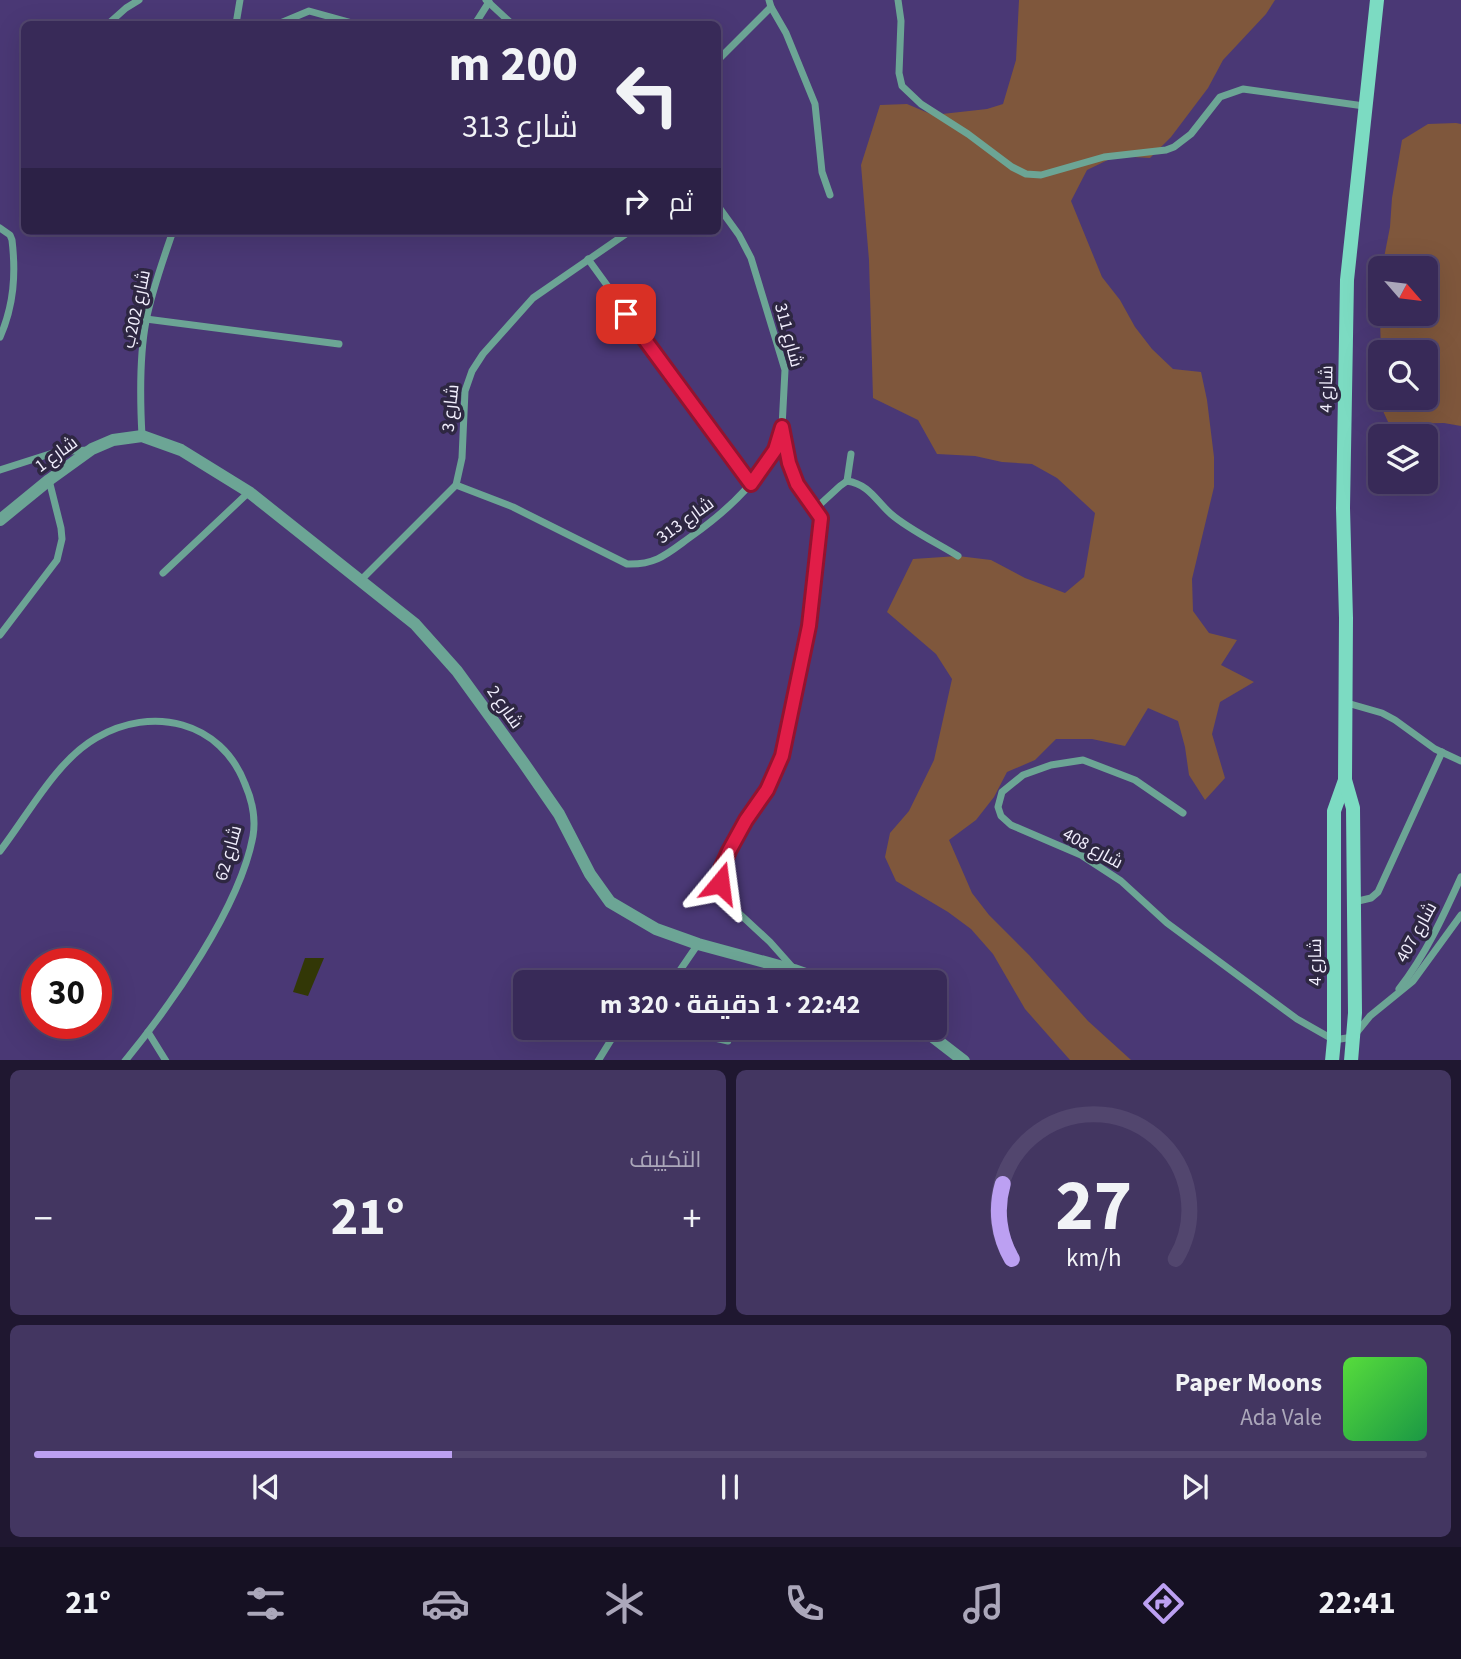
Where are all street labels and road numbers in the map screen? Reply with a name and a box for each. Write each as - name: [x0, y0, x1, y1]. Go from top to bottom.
- street label: شارع 202ب: [116, 268, 157, 351]
- street label: شارع 311: [768, 300, 809, 370]
- street label: شارع 4: [1314, 365, 1339, 413]
- street label: شارع 3: [436, 383, 465, 433]
- street label: شارع 1: [30, 430, 83, 478]
- street label: شارع 313: [652, 491, 719, 550]
- street label: شارع 2: [481, 681, 528, 734]
- street label: شارع 408: [1058, 822, 1127, 875]
- street label: شارع 62: [209, 823, 248, 884]
- street label: شارع 407: [1390, 898, 1443, 967]
- street label: شارع 4: [1303, 938, 1328, 986]

